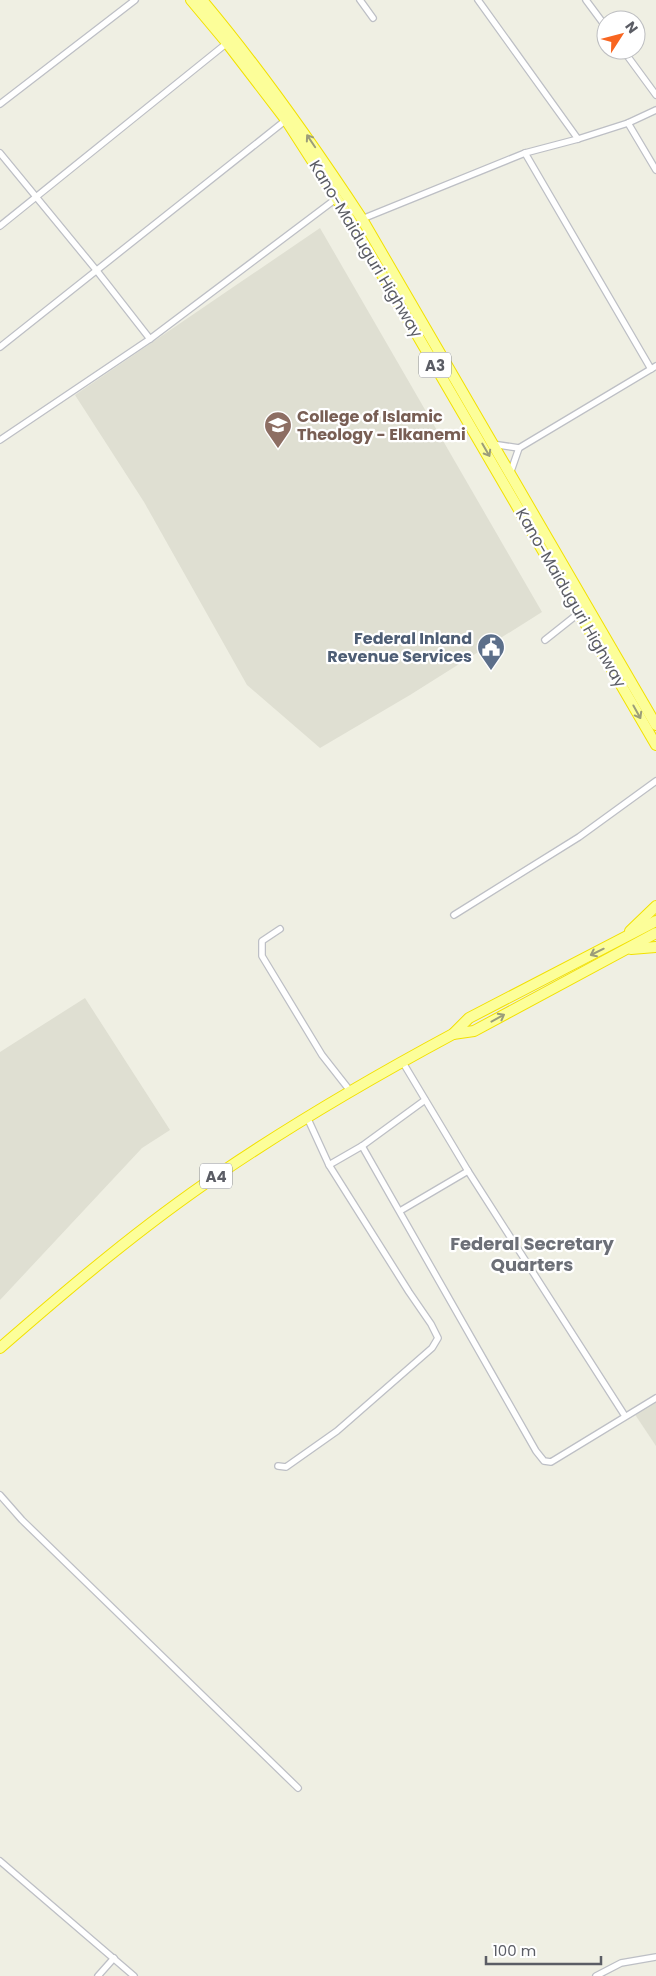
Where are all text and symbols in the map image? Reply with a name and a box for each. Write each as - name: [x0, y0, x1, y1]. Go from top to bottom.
- north arrow: [596, 10, 646, 60]
- text: N: [620, 17, 643, 37]
- one-way arrow: [306, 134, 316, 148]
- street label: Kano-Maiduguri Highway: [304, 156, 428, 342]
- road number: A3: [419, 352, 451, 378]
- place label: College of Islamic Theology - Elkanemi: [297, 405, 466, 446]
- school or university icon: College of Islamic Theology - Elkanemi: [263, 410, 293, 449]
- one-way arrow: [481, 443, 491, 457]
- street label: Kano-Maiduguri Highway: [510, 504, 632, 692]
- place label: Federal Inland Revenue Services: [327, 627, 472, 668]
- public building icon: Federal Inland Revenue Services: [476, 632, 506, 671]
- one-way arrow: [633, 704, 642, 719]
- one-way arrow: [590, 948, 605, 957]
- one-way arrow: [490, 1013, 505, 1022]
- road number: A4: [200, 1164, 232, 1188]
- district label: Federal Secretary Quarters: [450, 1231, 614, 1277]
- scale bar: [486, 1934, 601, 1966]
- text: 100 m: [493, 1940, 536, 1961]

